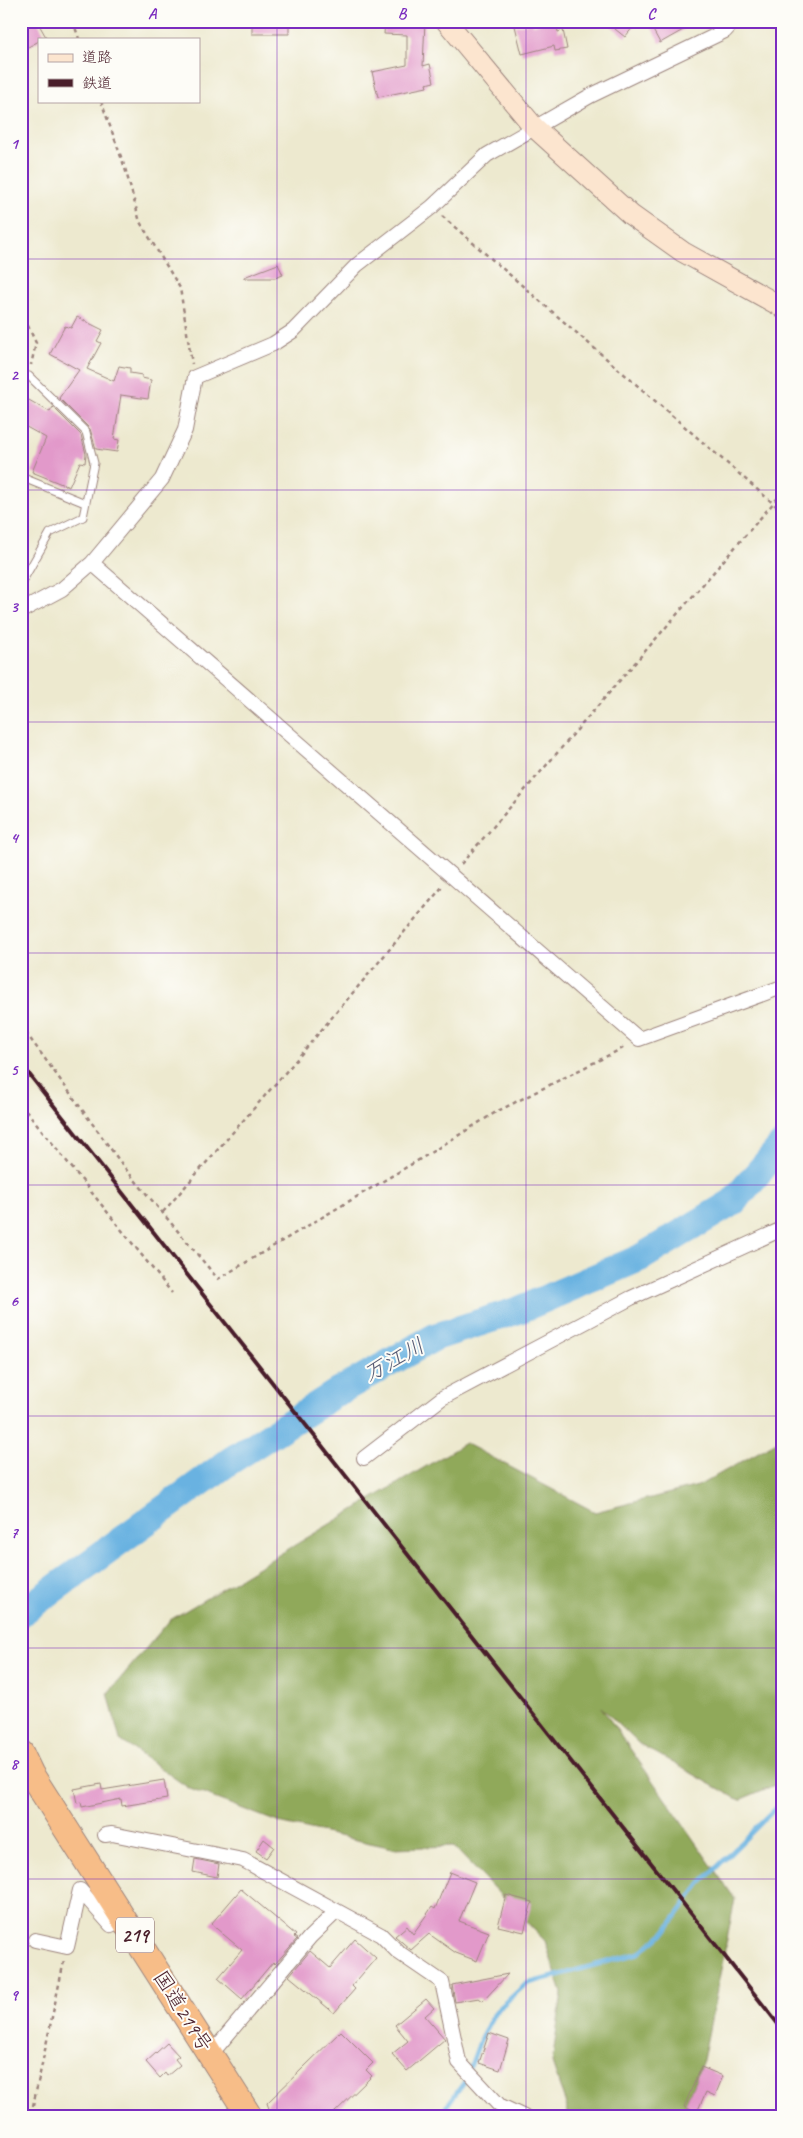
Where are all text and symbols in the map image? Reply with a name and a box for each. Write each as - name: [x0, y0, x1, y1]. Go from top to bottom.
- text: A: [148, 4, 158, 24]
- text: B: [398, 4, 408, 24]
- text: C: [647, 4, 657, 24]
- legend: [38, 38, 200, 102]
- text: 道路: [82, 48, 112, 67]
- text: 鉄道: [82, 74, 112, 93]
- text: 1: [10, 134, 19, 154]
- text: 2: [10, 365, 19, 385]
- text: 3: [10, 597, 19, 617]
- text: 4: [10, 828, 19, 848]
- text: 5: [11, 1060, 20, 1080]
- text: 6: [10, 1291, 19, 1311]
- water label: 万江川: [358, 1332, 430, 1388]
- text: 7: [10, 1523, 19, 1543]
- text: 8: [10, 1754, 19, 1774]
- road number: 219: [116, 1918, 154, 1952]
- street label: 国道219号: [148, 1965, 218, 2057]
- text: 9: [10, 1985, 19, 2005]

